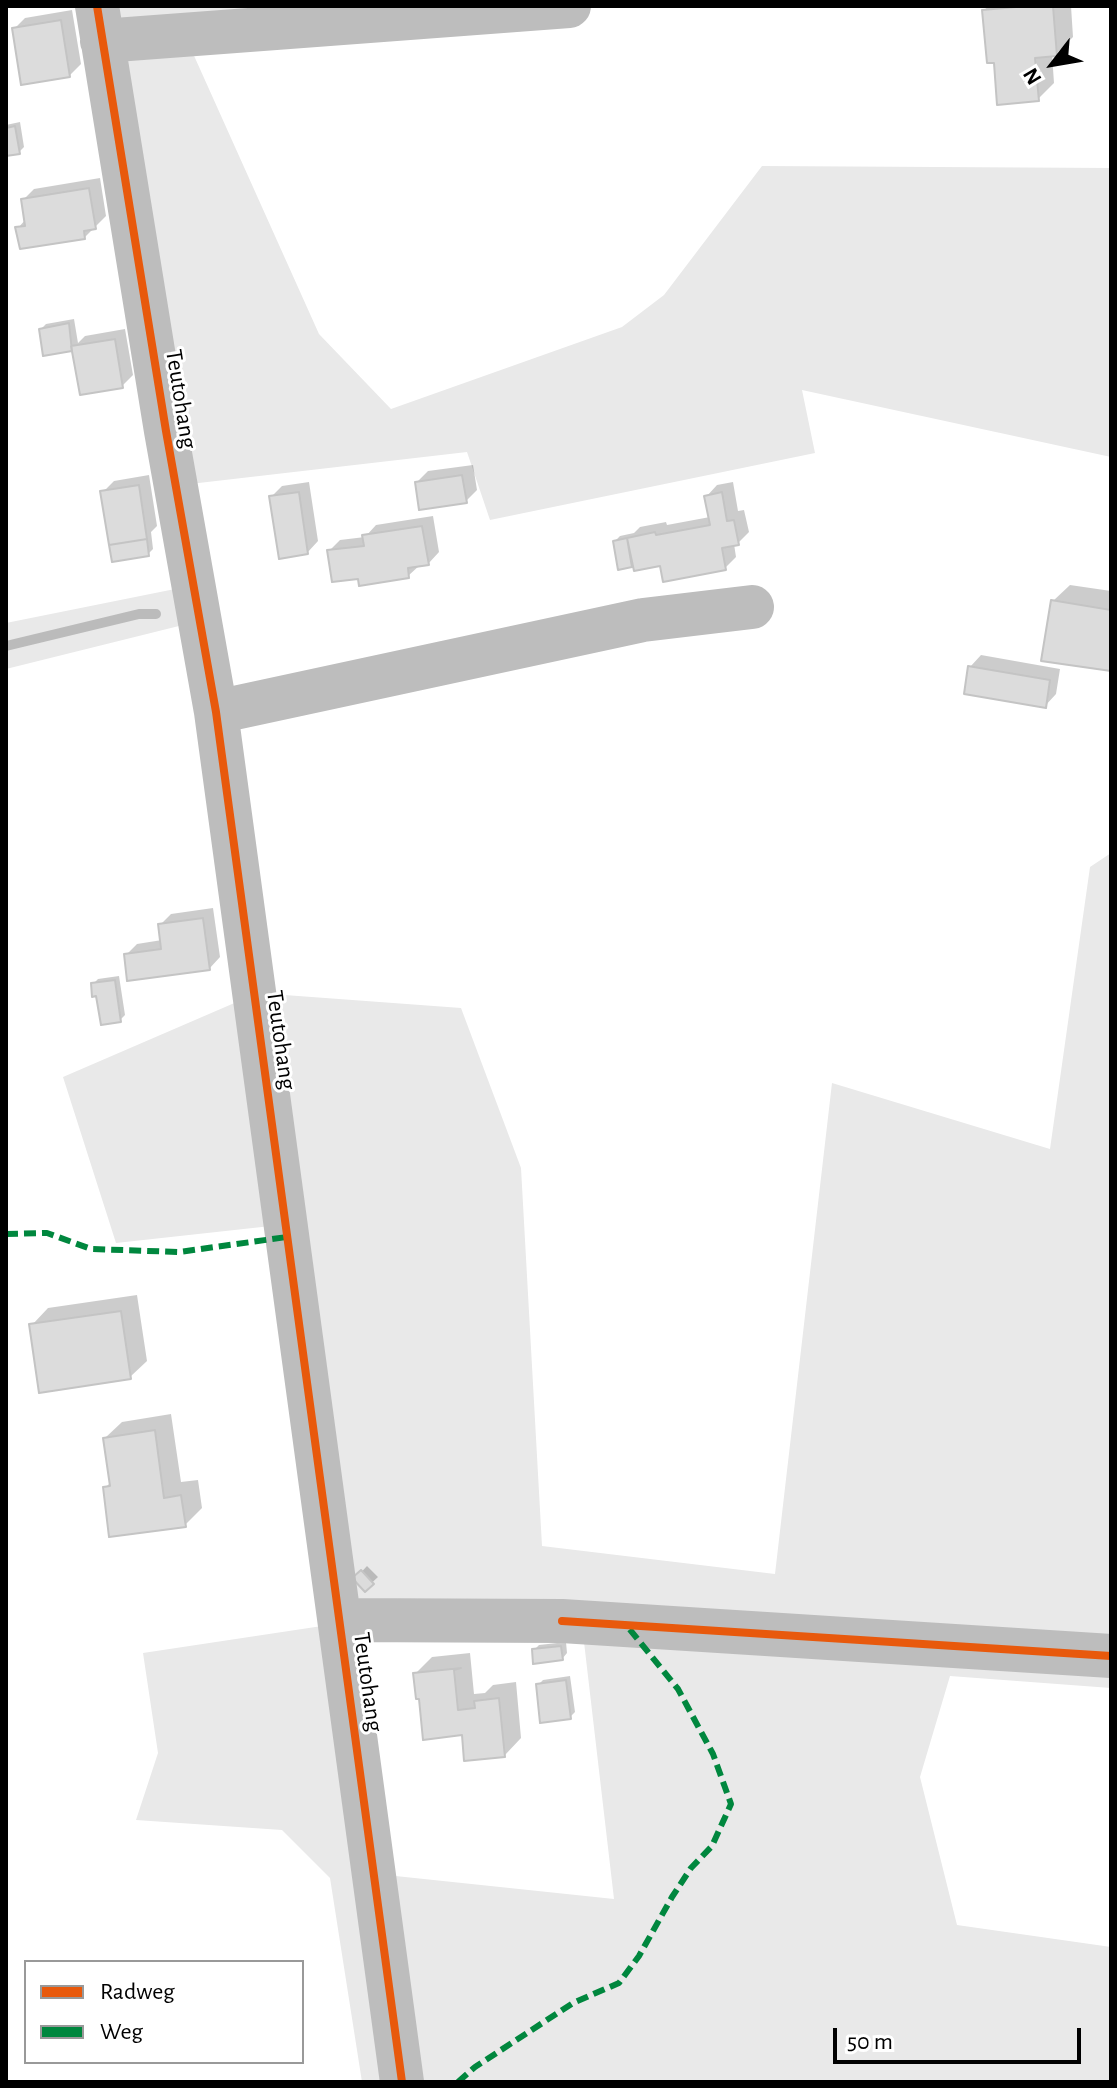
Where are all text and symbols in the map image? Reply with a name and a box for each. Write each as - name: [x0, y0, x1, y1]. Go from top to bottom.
- north arrow: [1013, 24, 1093, 104]
- text: N: [1019, 64, 1046, 89]
- street label: Teutohang: [159, 347, 203, 451]
- street label: Teutohang: [260, 988, 302, 1092]
- street label: Teutohang: [347, 1630, 389, 1734]
- legend: [24, 1960, 304, 2064]
- text: Radweg: [100, 1980, 175, 2004]
- scale bar: [837, 2012, 1085, 2062]
- text: Weg: [100, 2020, 143, 2044]
- text: 50 m: [847, 2030, 893, 2054]

